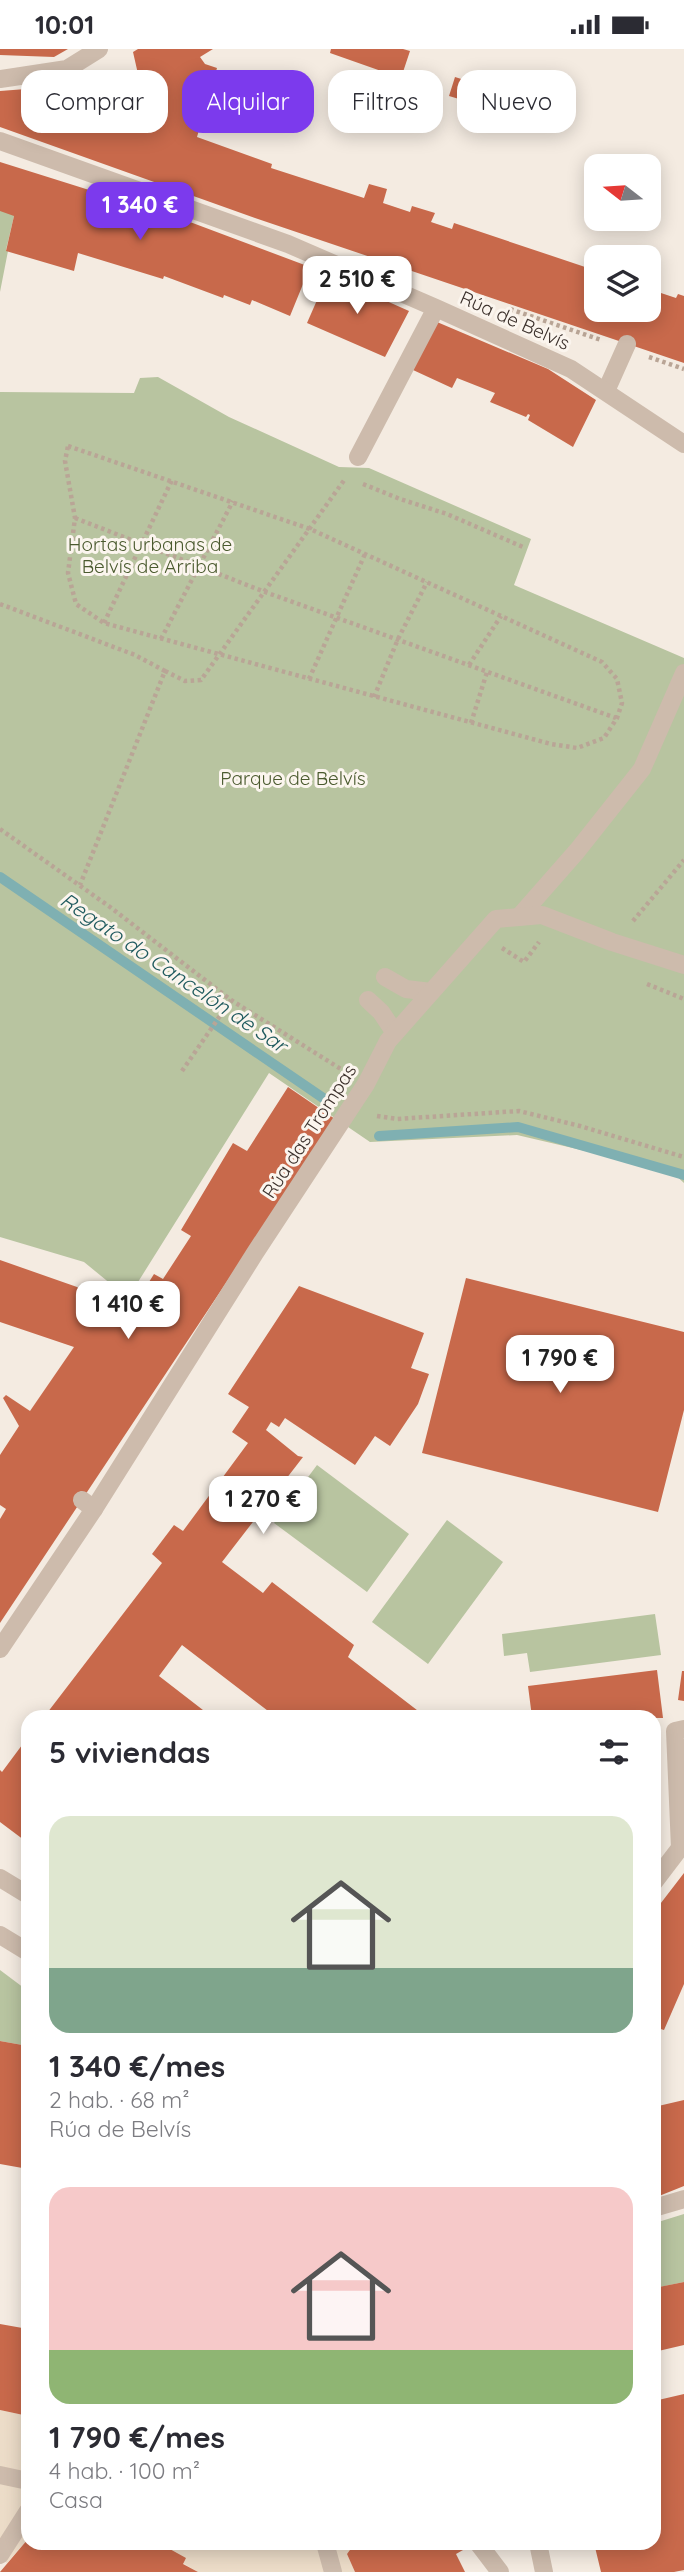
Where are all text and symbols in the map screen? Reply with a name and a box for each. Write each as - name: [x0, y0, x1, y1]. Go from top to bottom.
- text: 10:01: [35, 8, 94, 41]
- chip: Comprar: [21, 70, 168, 133]
- chip: Alquilar: [182, 70, 314, 133]
- chip: Filtros: [328, 70, 443, 133]
- chip: Nuevo: [457, 70, 576, 133]
- north arrow: [584, 154, 662, 231]
- map controls: [584, 154, 661, 322]
- pin: 1 340 €: [75, 183, 205, 242]
- text: 1 340 €: [102, 190, 178, 219]
- button: layers: [584, 245, 661, 322]
- pin: 2 510 €: [292, 257, 422, 316]
- text: 2 510 €: [319, 264, 395, 293]
- street label: Rúa de Belvís: [456, 285, 574, 355]
- park label: Hortas urbanas de Belvís de Arriba: [68, 532, 232, 578]
- park label: Parque de Belvís: [220, 766, 366, 790]
- water label: Regato do Cancelón de Sar: [56, 886, 295, 1059]
- street label: Rúa das Trompas: [257, 1059, 361, 1203]
- pin: 1 410 €: [63, 1281, 193, 1341]
- text: 1 410 €: [92, 1289, 164, 1318]
- pin: 1 790 €: [495, 1335, 625, 1395]
- text: 1 790 €: [522, 1343, 598, 1372]
- pin: 1 270 €: [198, 1477, 328, 1536]
- text: 1 270 €: [225, 1484, 301, 1513]
- text: 5 viviendas: [49, 1733, 210, 1771]
- icon: filters: [595, 1733, 633, 1771]
- icon: home: [278, 1862, 404, 1988]
- text: 1 340 €/mes: [49, 2047, 225, 2085]
- text: 2 hab. · 68 m²: [49, 2085, 190, 2114]
- text: Rúa de Belvís: [49, 2114, 191, 2143]
- icon: home: [278, 2233, 404, 2359]
- text: 1 790 €/mes: [49, 2418, 225, 2456]
- text: 4 hab. · 100 m²: [49, 2456, 200, 2485]
- text: Casa: [49, 2485, 103, 2514]

